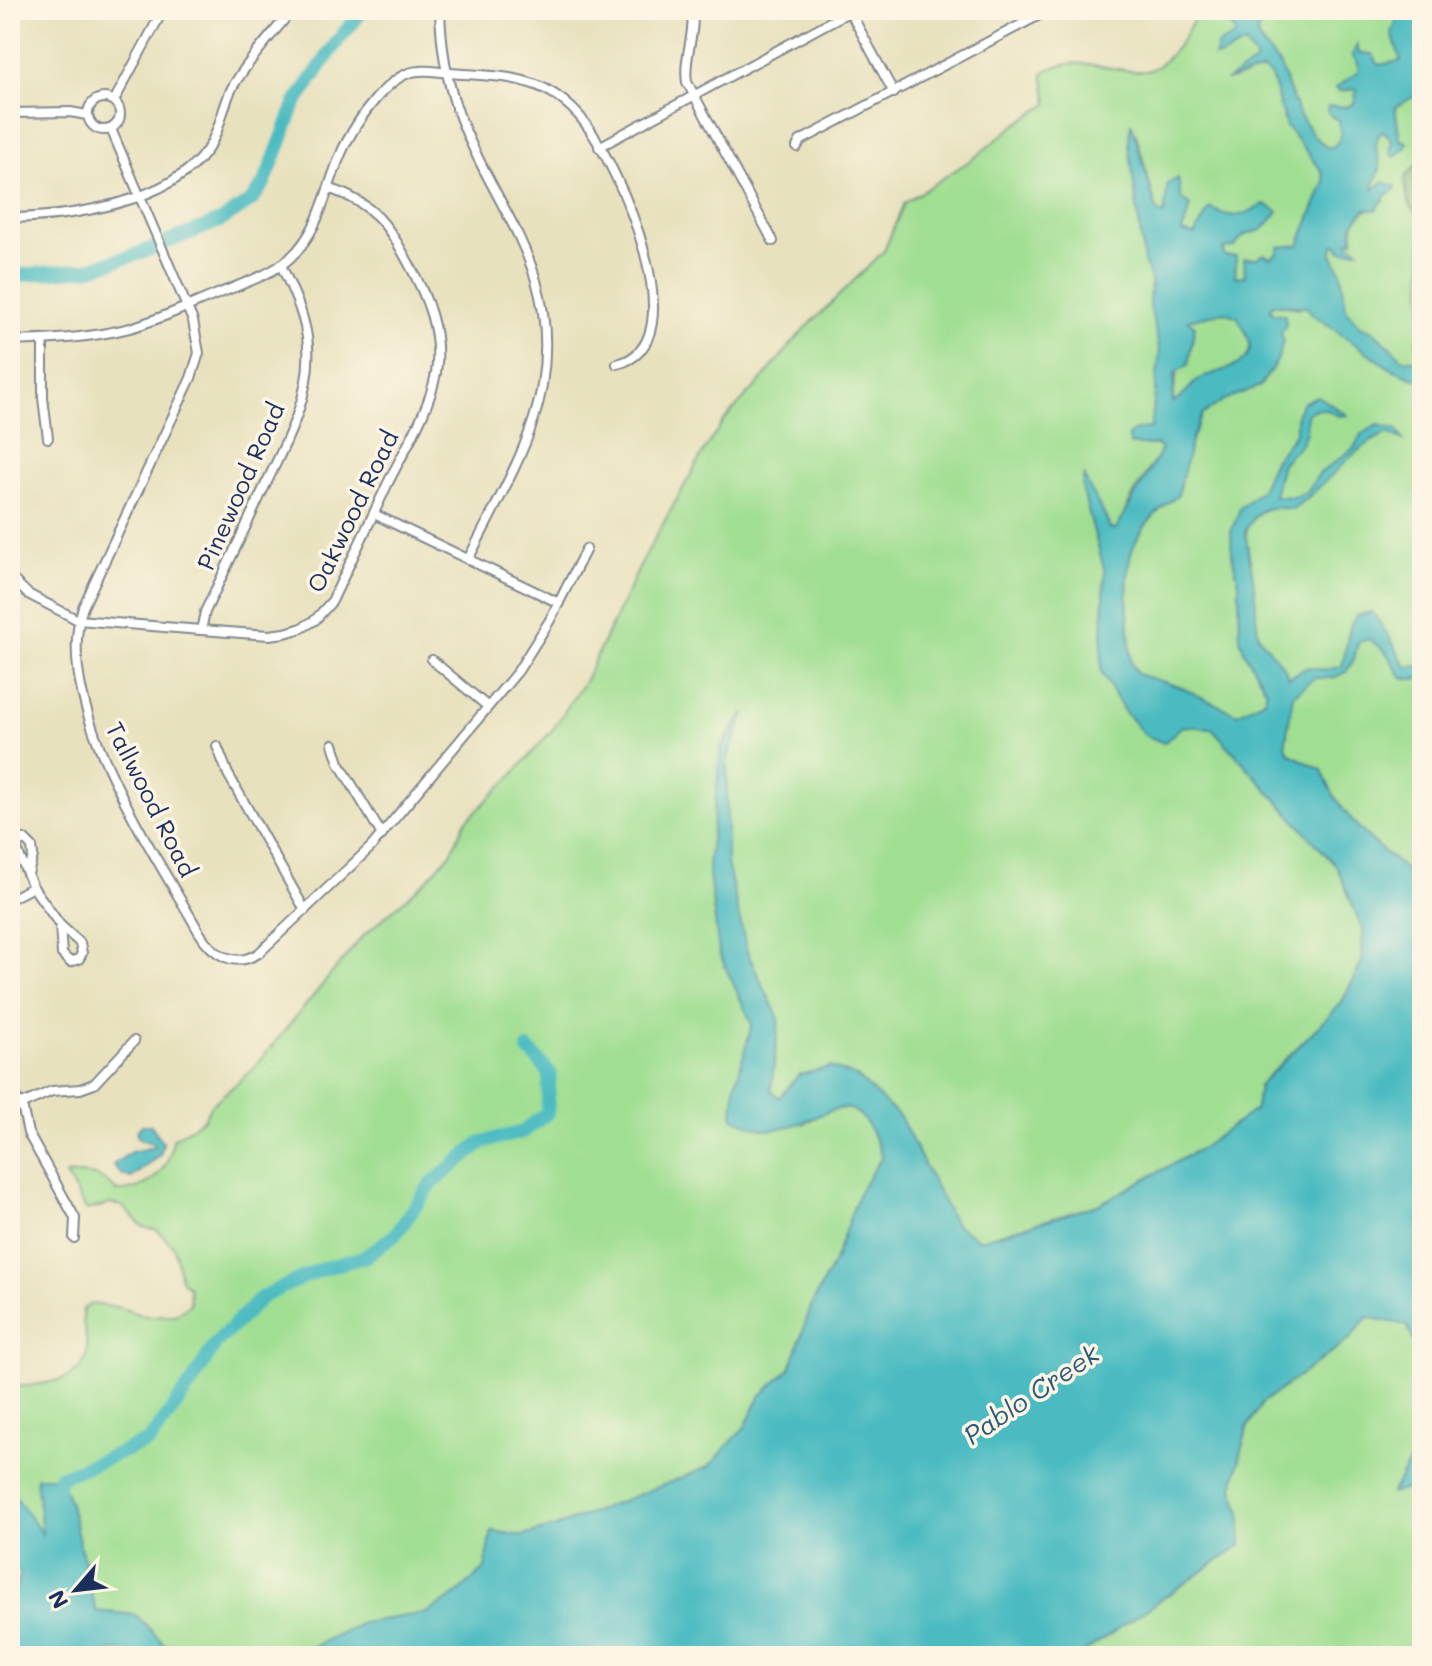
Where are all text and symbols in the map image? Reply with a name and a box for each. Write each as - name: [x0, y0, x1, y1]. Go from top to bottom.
- street label: Pinewood Road: [189, 398, 291, 574]
- street label: Oakwood Road: [299, 425, 405, 597]
- street label: Tallwood Road: [100, 716, 204, 882]
- water label: Pablo Creek: [957, 1335, 1106, 1452]
- north arrow: [36, 1550, 116, 1630]
- text: N: [41, 1585, 75, 1614]

